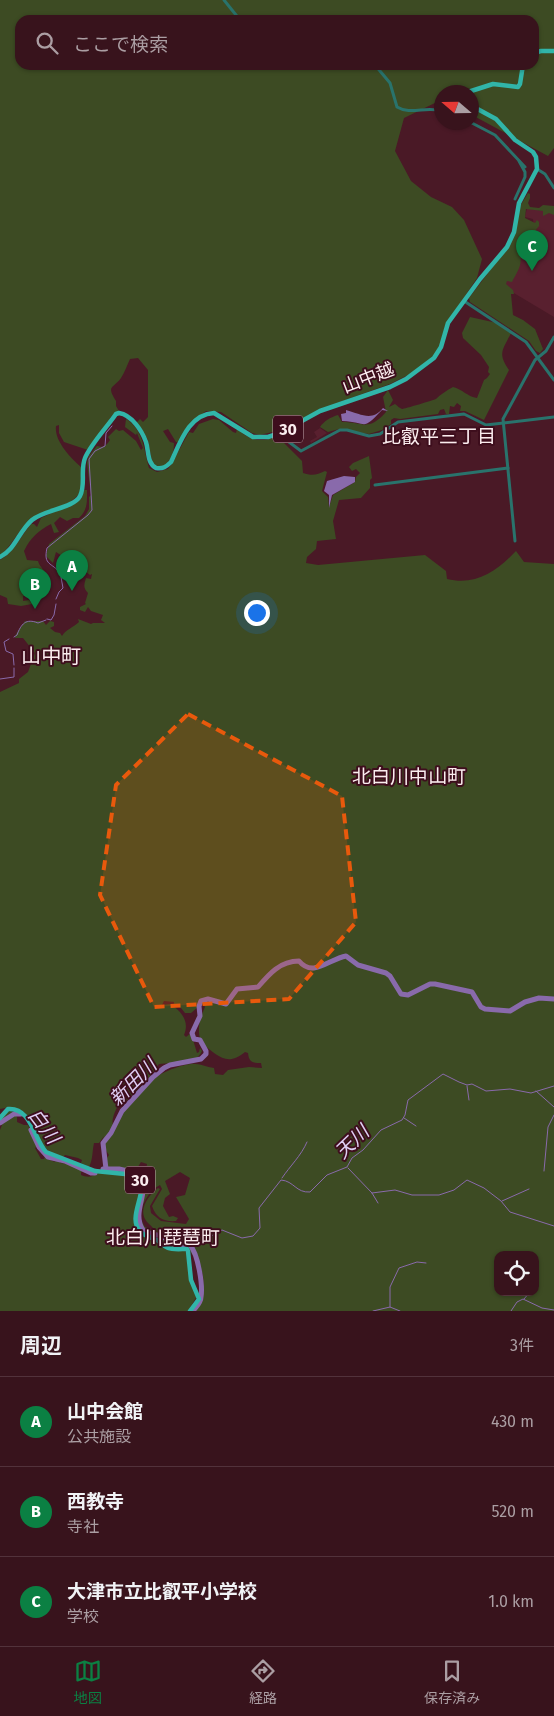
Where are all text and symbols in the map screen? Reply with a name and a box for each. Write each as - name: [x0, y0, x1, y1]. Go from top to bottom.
- search box: [15, 15, 539, 70]
- icon: search: [33, 29, 61, 57]
- text: ここで検索: [73, 33, 168, 56]
- north arrow: [434, 85, 479, 130]
- pin: C: [516, 230, 548, 271]
- street label: 山中越: [339, 358, 397, 398]
- road number: 30: [273, 416, 303, 442]
- district label: 比叡平三丁目: [382, 425, 496, 448]
- pin: A: [56, 550, 88, 591]
- pin: B: [19, 568, 51, 609]
- your location: [244, 600, 270, 626]
- district label: 山中町: [21, 644, 81, 668]
- district label: 北白川中山町: [352, 765, 466, 788]
- water label: 新田川: [105, 1052, 163, 1110]
- water label: 白川: [23, 1104, 66, 1150]
- water label: 天川: [330, 1119, 375, 1163]
- road number: 30: [125, 1166, 155, 1194]
- district label: 北白川琵琶町: [106, 1226, 220, 1249]
- map controls: [494, 1251, 539, 1296]
- button: locate: [494, 1251, 539, 1296]
- text: 周辺: [20, 1333, 62, 1359]
- text: 3件: [510, 1336, 534, 1355]
- text: 山中会館: [67, 1400, 143, 1423]
- text: A: [31, 1412, 41, 1431]
- text: 430 m: [491, 1412, 534, 1431]
- text: 公共施設: [67, 1427, 131, 1446]
- text: 西教寺: [67, 1490, 124, 1513]
- text: B: [31, 1502, 41, 1521]
- text: 520 m: [491, 1502, 534, 1521]
- text: 寺社: [67, 1517, 99, 1536]
- text: 大津市立比叡平小学校: [67, 1580, 257, 1603]
- text: C: [31, 1592, 41, 1611]
- text: 1.0 km: [488, 1592, 534, 1611]
- text: 学校: [67, 1607, 99, 1626]
- tab: 地図: [74, 1657, 102, 1707]
- tab: 経路: [249, 1657, 277, 1707]
- tab: 保存済み: [424, 1657, 480, 1707]

